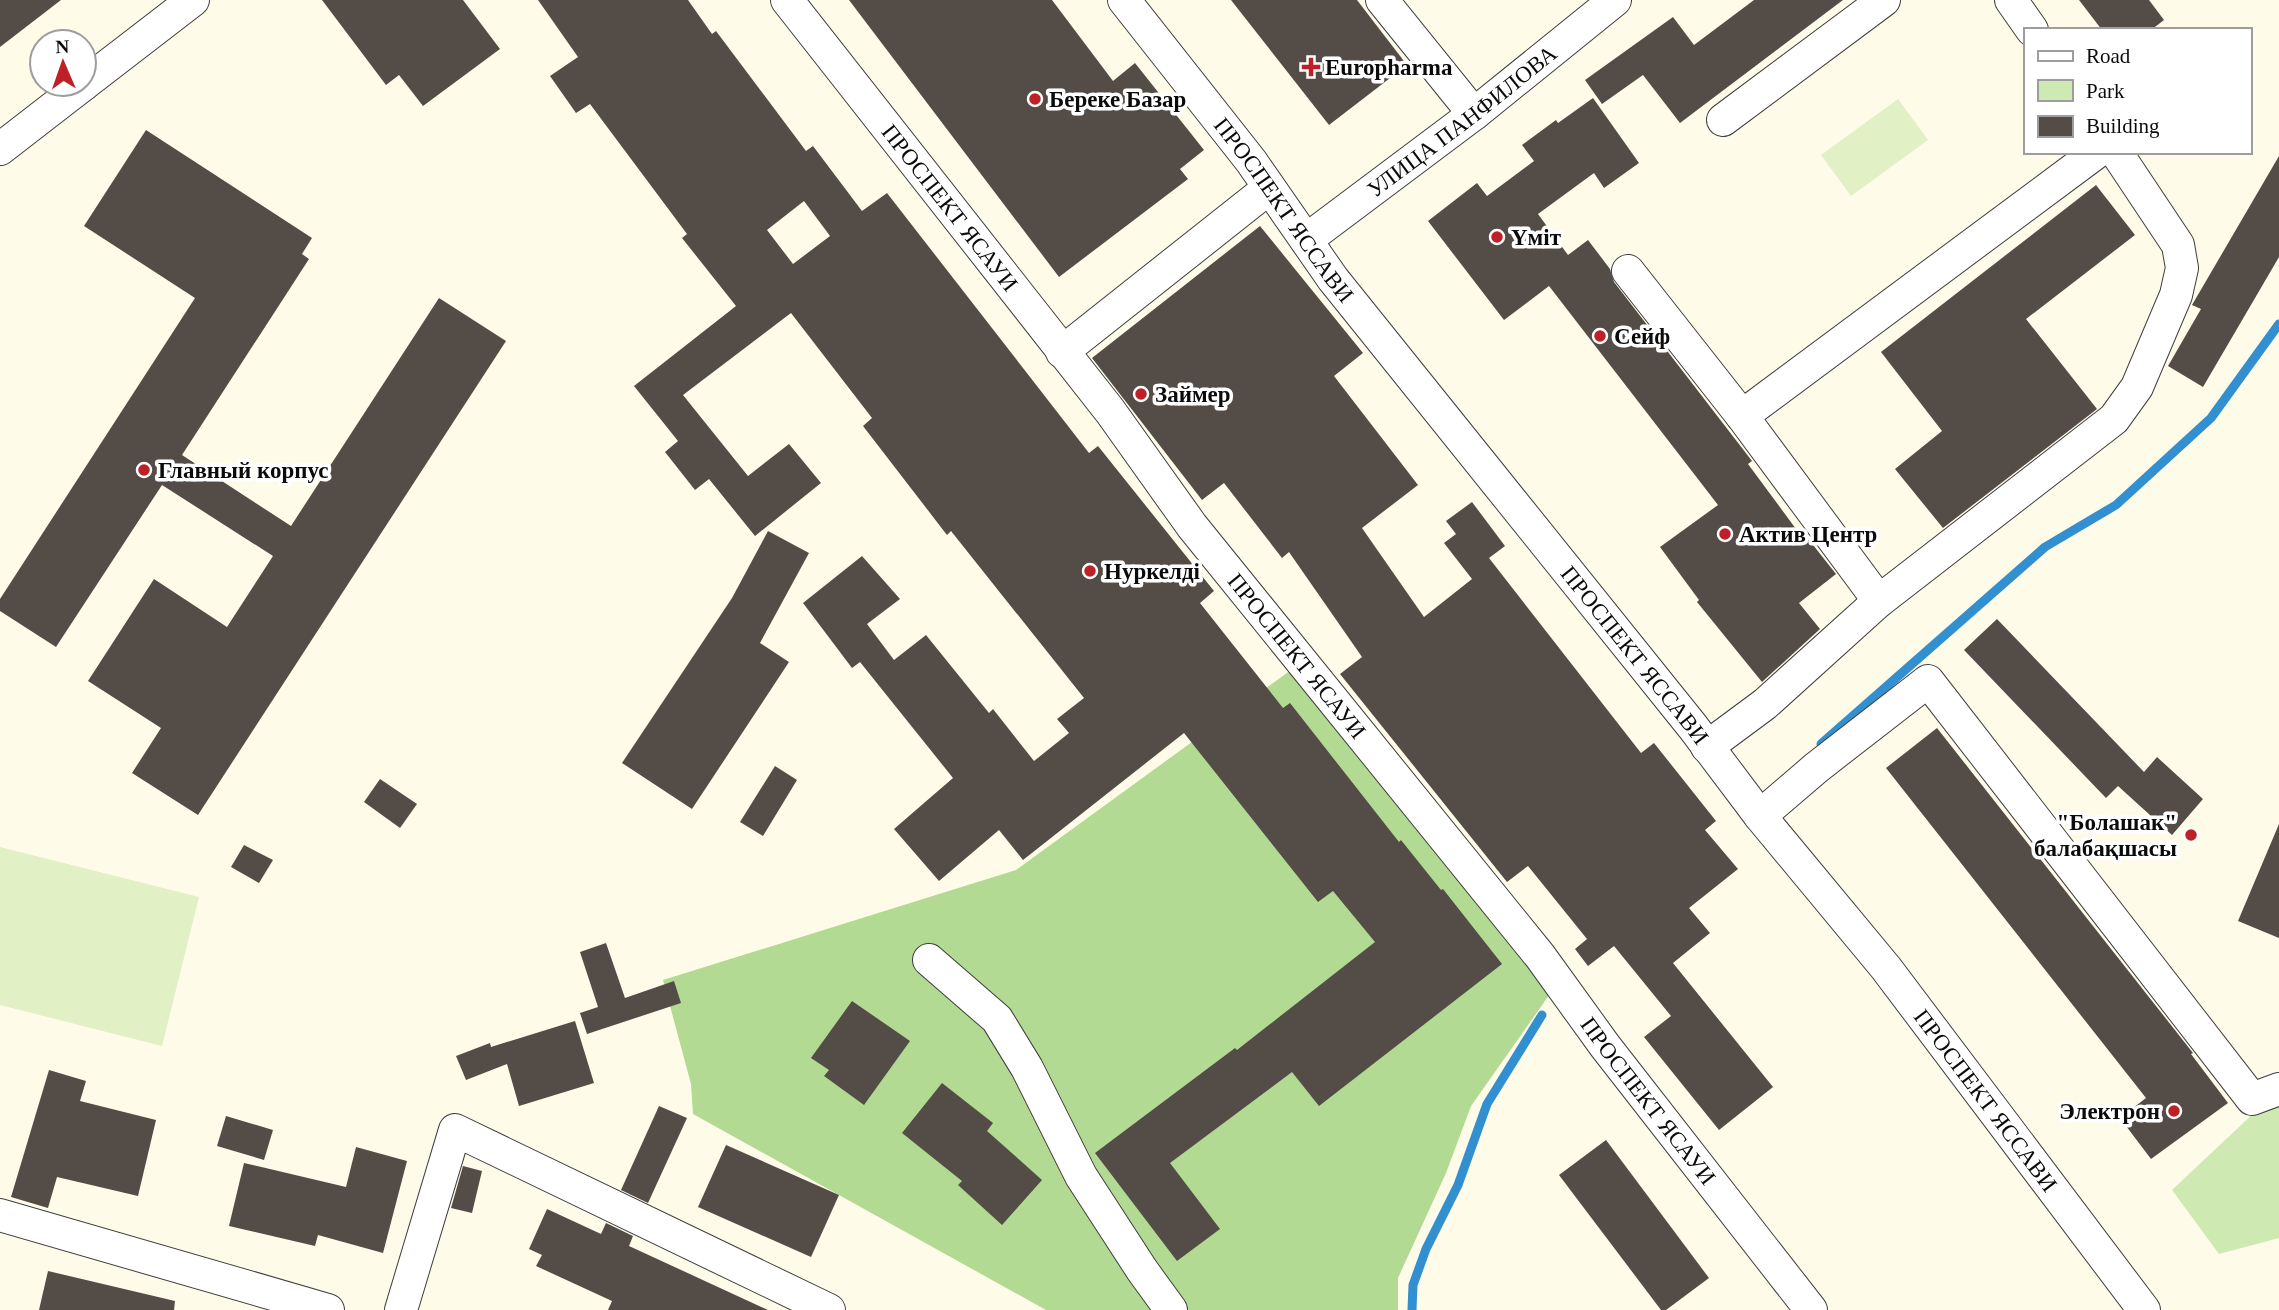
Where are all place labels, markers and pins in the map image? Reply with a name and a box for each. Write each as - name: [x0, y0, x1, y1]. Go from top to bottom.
- place label: Europharma: [1325, 55, 1453, 80]
- marker: Europharma: [1303, 59, 1319, 75]
- place label: Береке Базар: [1049, 87, 1186, 112]
- marker: Береке Базар: [1027, 91, 1043, 107]
- place label: Үміт: [1511, 225, 1562, 250]
- marker: Үміт: [1489, 229, 1505, 245]
- place label: Сейф: [1614, 324, 1670, 349]
- marker: Сейф: [1592, 328, 1608, 344]
- place label: Займер: [1155, 382, 1231, 407]
- marker: Займер: [1133, 386, 1149, 402]
- place label: Главный корпус: [158, 458, 329, 483]
- marker: Главный корпус: [136, 462, 152, 478]
- place label: Актив Центр: [1739, 522, 1877, 547]
- marker: Актив Центр: [1717, 526, 1733, 542]
- place label: Нуркелді: [1104, 559, 1201, 584]
- marker: Нуркелді: [1082, 563, 1098, 579]
- place label: "Болашак" балабақшасы: [2034, 810, 2177, 861]
- marker: "Болашак" балабақшасы: [2183, 827, 2199, 843]
- place label: Электрон: [2059, 1099, 2160, 1124]
- marker: Электрон: [2166, 1103, 2182, 1119]

